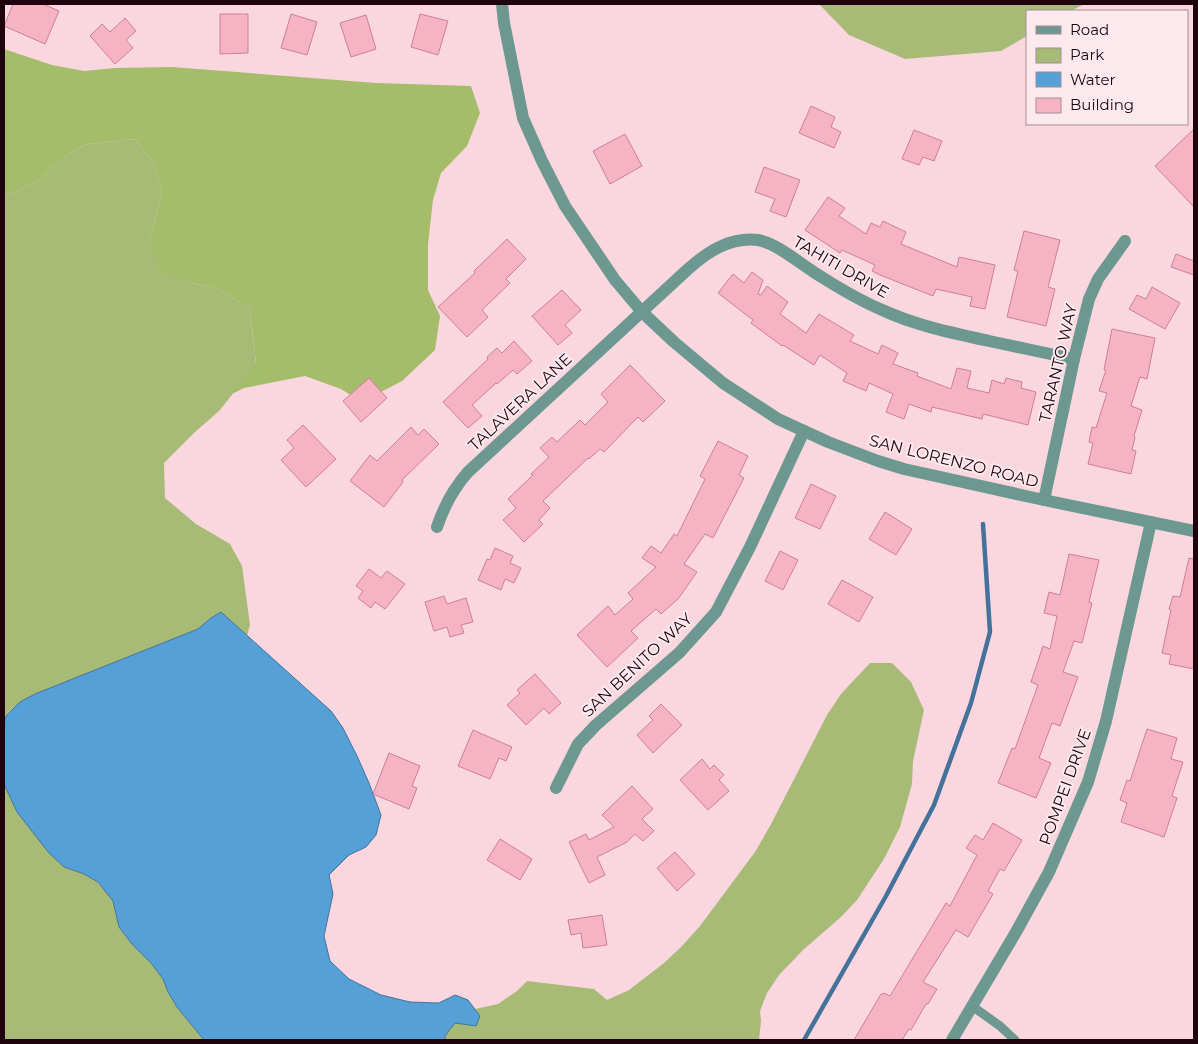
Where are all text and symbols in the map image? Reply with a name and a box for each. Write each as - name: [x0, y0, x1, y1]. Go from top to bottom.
- legend: [1026, 10, 1188, 125]
- text: Road: [1070, 20, 1109, 39]
- text: Park: [1070, 45, 1104, 64]
- text: Water: [1070, 70, 1116, 89]
- text: Building: [1070, 95, 1134, 114]
- street label: TAHITI DRIVE: [790, 232, 892, 302]
- street label: TARANTO WAY: [1035, 301, 1081, 424]
- street label: TALAVERA LANE: [465, 349, 575, 455]
- street label: SAN LORENZO ROAD: [867, 431, 1041, 491]
- street label: SAN BENITO WAY: [578, 608, 697, 721]
- street label: POMPEI DRIVE: [1035, 726, 1095, 848]

